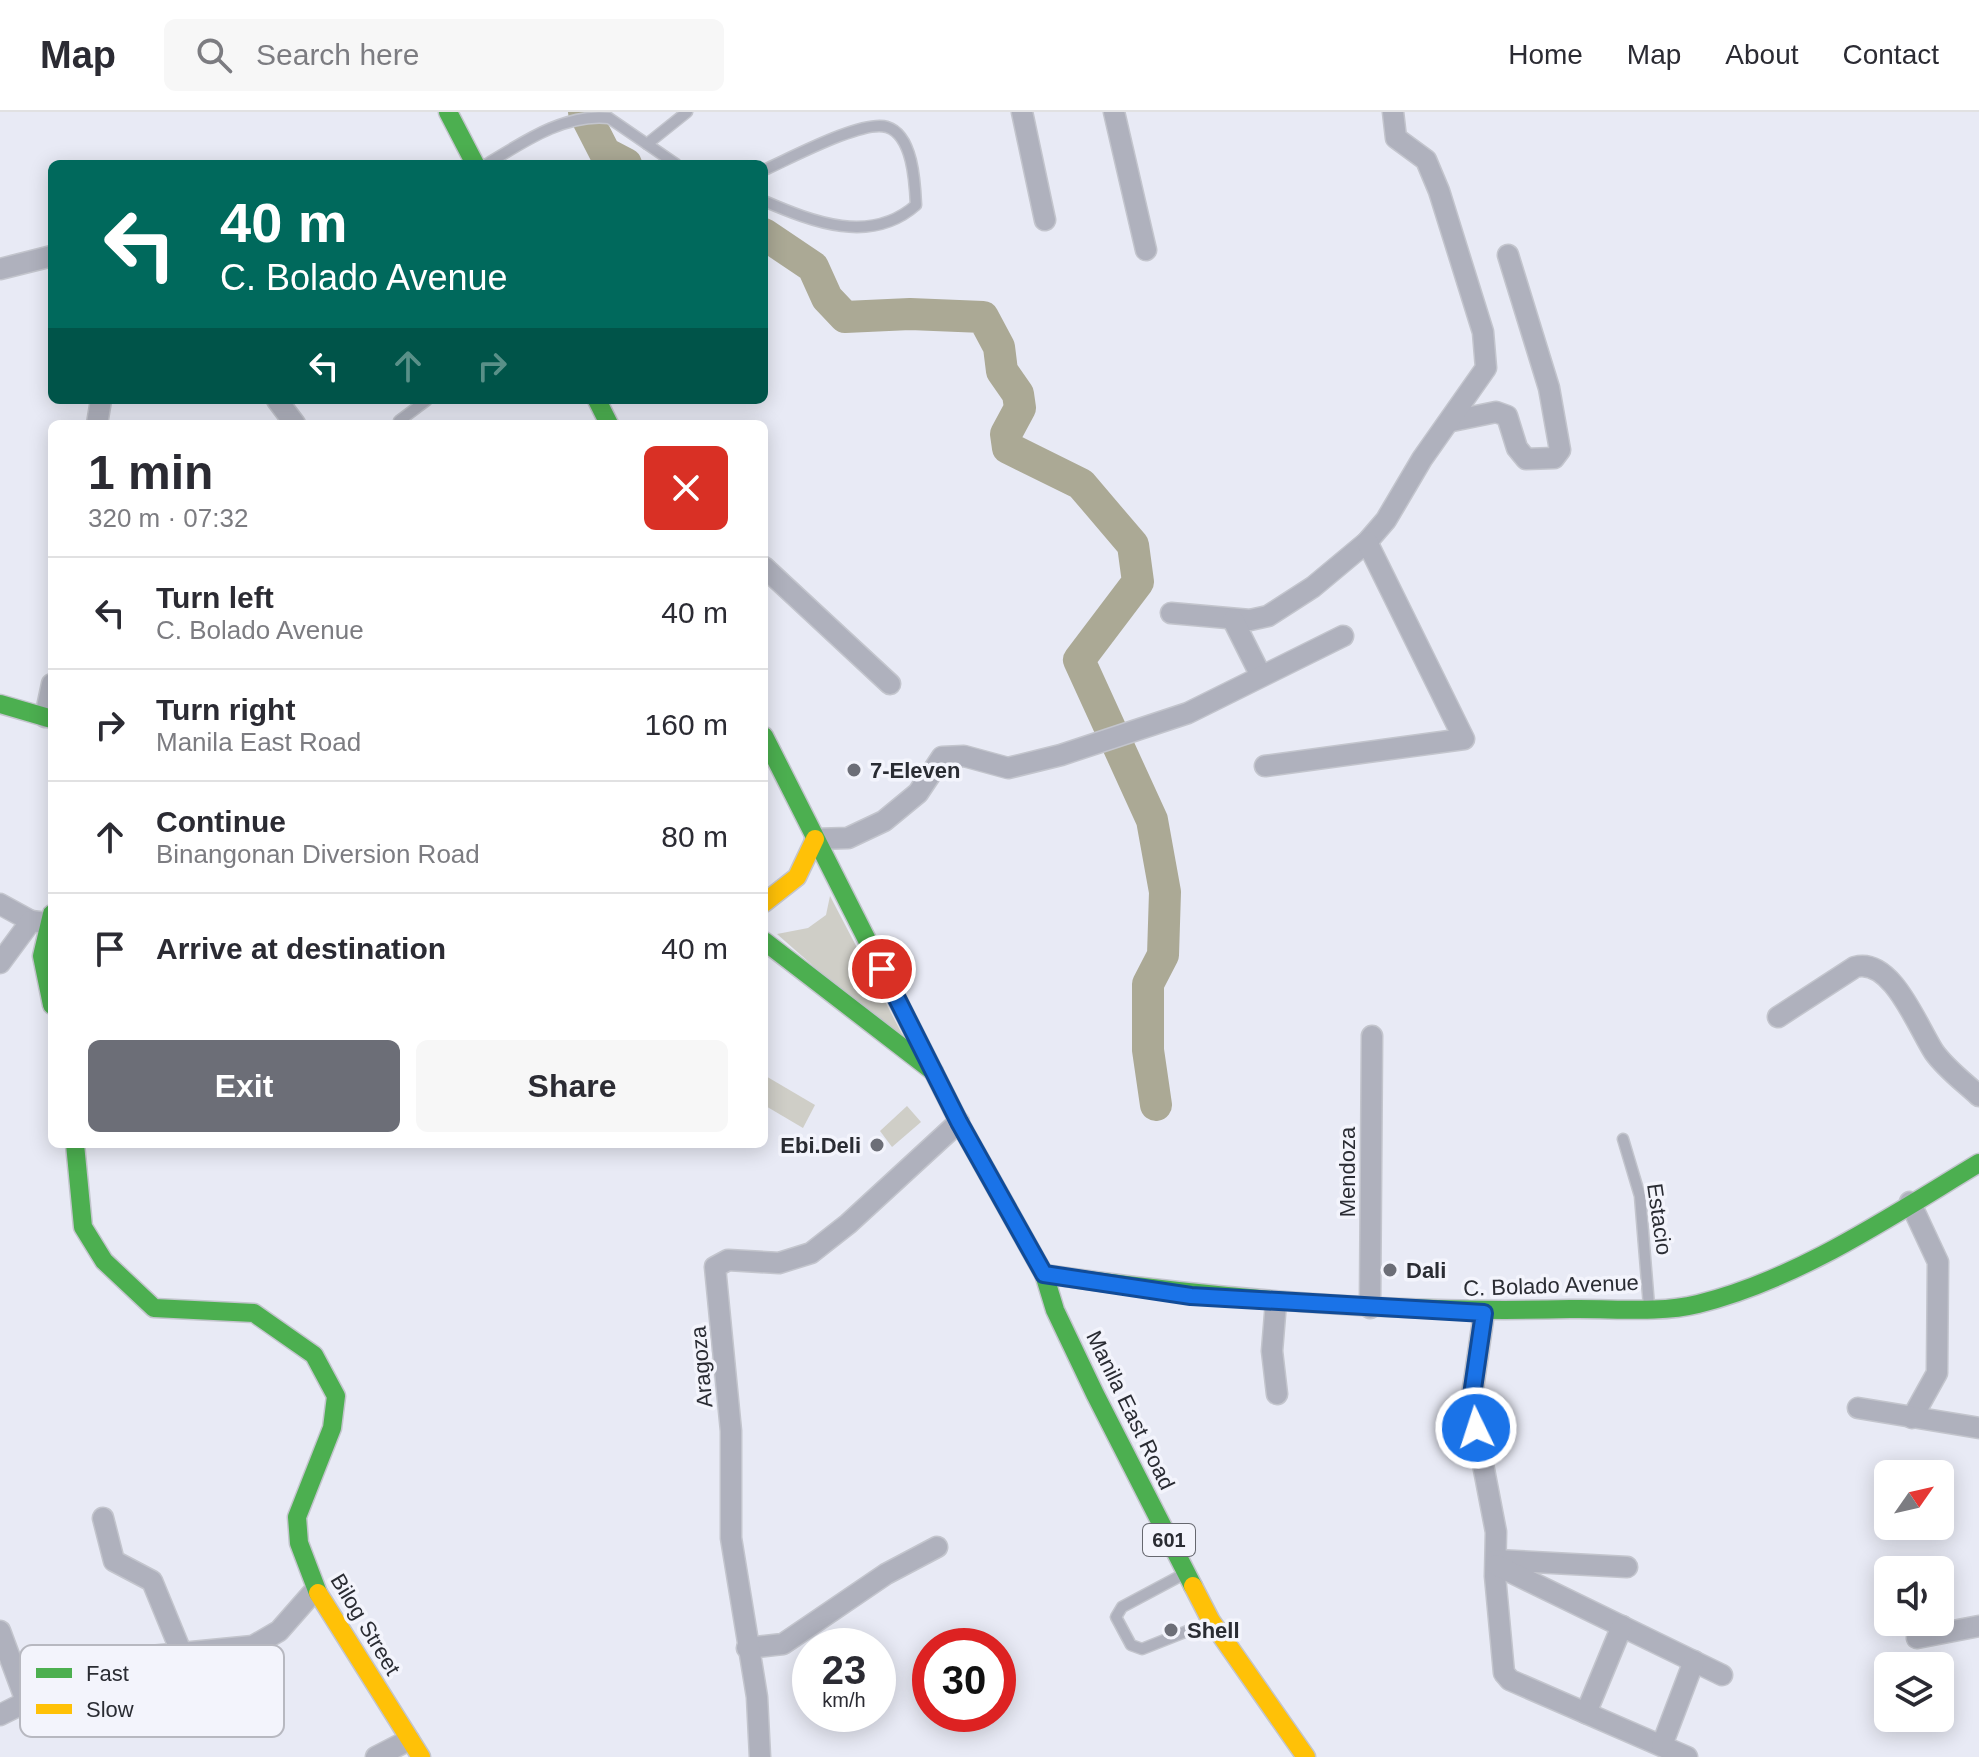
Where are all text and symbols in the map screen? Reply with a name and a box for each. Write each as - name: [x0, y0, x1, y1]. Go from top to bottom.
- search box: [164, 19, 724, 91]
- icon: search: [192, 33, 236, 77]
- text: Map: [40, 34, 116, 76]
- text: Search here: [256, 38, 419, 71]
- text: Home: [1508, 39, 1583, 70]
- text: Map: [1627, 39, 1681, 70]
- text: About: [1725, 39, 1799, 70]
- text: Contact: [1843, 39, 1939, 70]
- text: 40 m: [220, 191, 348, 254]
- icon: left: [88, 192, 192, 296]
- text: C. Bolado Avenue: [220, 257, 508, 298]
- icon: left: [302, 344, 346, 388]
- icon: ahead: [386, 344, 430, 388]
- icon: right: [470, 344, 514, 388]
- text: 1 min: [88, 446, 213, 499]
- button: close: [644, 446, 728, 530]
- text: 320 m · 07:32: [88, 503, 248, 533]
- text: Turn left: [156, 581, 274, 614]
- icon: left: [88, 591, 132, 635]
- text: 40 m: [661, 596, 728, 629]
- text: C. Bolado Avenue: [156, 615, 364, 645]
- text: Turn right: [156, 693, 295, 726]
- icon: right: [88, 703, 132, 747]
- text: 160 m: [645, 708, 728, 741]
- text: Manila East Road: [156, 727, 361, 757]
- place label: 7-Eleven: [870, 758, 961, 783]
- marker: 7-Eleven: [845, 761, 863, 779]
- text: Continue: [156, 805, 286, 838]
- icon: ahead: [88, 815, 132, 859]
- text: 80 m: [661, 820, 728, 853]
- text: Binangonan Diversion Road: [156, 839, 480, 869]
- icon: arrive: [88, 927, 132, 971]
- text: Arrive at destination: [156, 932, 446, 965]
- text: 40 m: [661, 932, 728, 965]
- pin: [848, 935, 916, 1003]
- icon: arrive: [860, 947, 904, 991]
- button: Exit: [88, 1040, 400, 1132]
- button: Share: [416, 1040, 728, 1132]
- street label: Mendoza: [1335, 1126, 1360, 1217]
- place label: Ebi.Deli: [780, 1133, 861, 1158]
- marker: Ebi.Deli: [868, 1136, 886, 1154]
- street label: Estacio: [1642, 1182, 1677, 1257]
- place label: Dali: [1406, 1258, 1446, 1283]
- marker: Dali: [1381, 1261, 1399, 1279]
- street label: C. Bolado Avenue: [1463, 1270, 1639, 1301]
- street label: Aragoza: [685, 1324, 718, 1409]
- street label: Manila East Road: [1081, 1327, 1180, 1494]
- position arrow: [1434, 1386, 1518, 1470]
- north arrow: [1874, 1460, 1954, 1540]
- map controls: [1874, 1460, 1954, 1732]
- road number: 601: [1143, 1524, 1195, 1556]
- button: sound: [1874, 1556, 1954, 1636]
- street label: Bilog Street: [326, 1569, 406, 1679]
- place label: Shell: [1187, 1618, 1240, 1643]
- marker: Shell: [1162, 1621, 1180, 1639]
- speed limit sign: 30: [912, 1628, 1016, 1732]
- legend: [20, 1645, 284, 1737]
- text: 23: [822, 1648, 866, 1692]
- button: layers: [1874, 1652, 1954, 1732]
- text: Fast: [86, 1661, 129, 1686]
- text: km/h: [822, 1689, 866, 1711]
- text: Slow: [86, 1697, 134, 1722]

